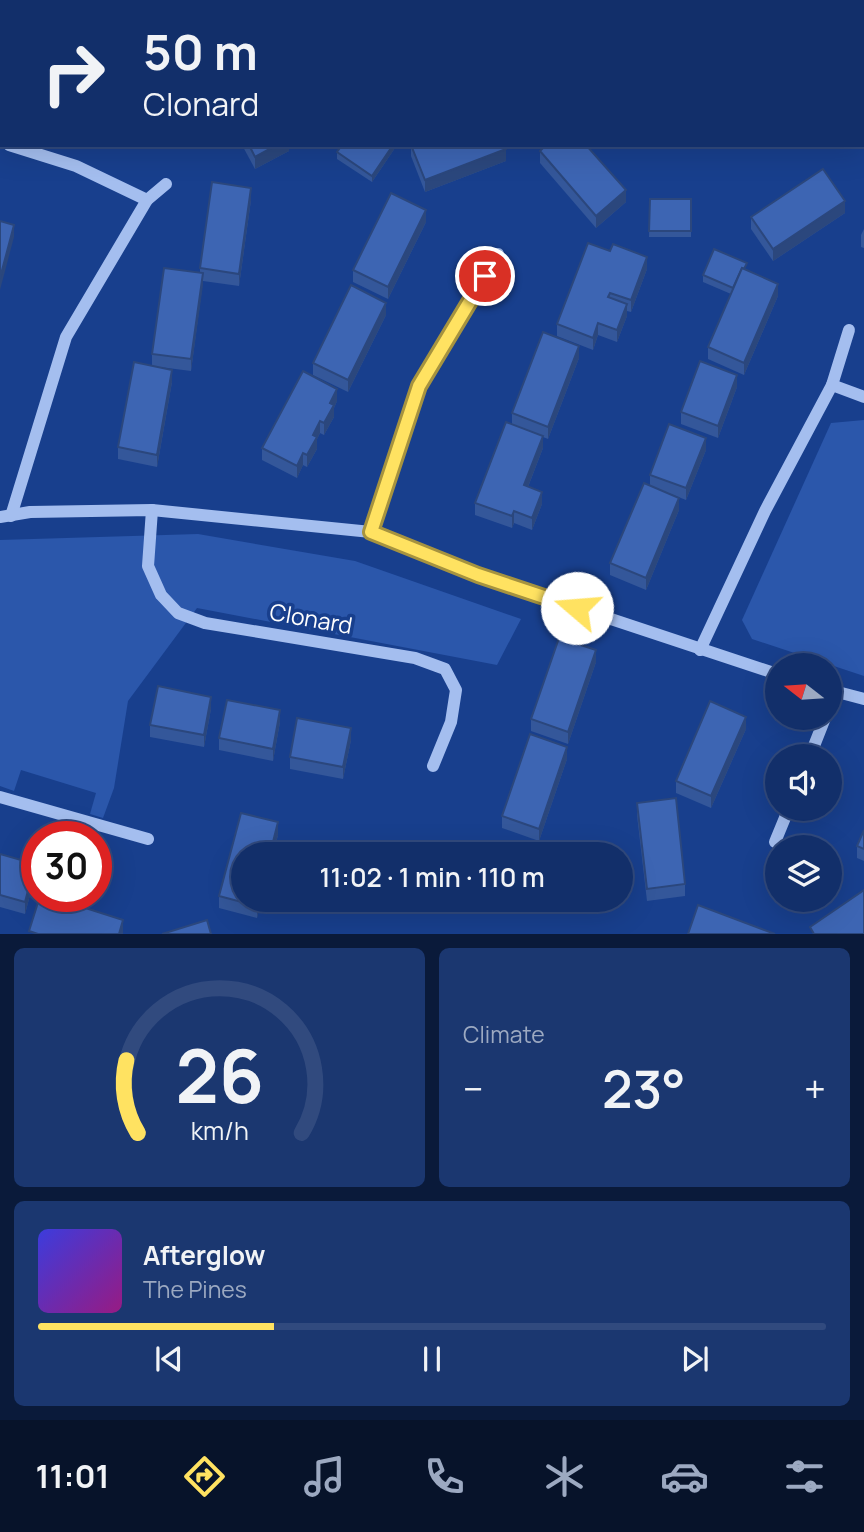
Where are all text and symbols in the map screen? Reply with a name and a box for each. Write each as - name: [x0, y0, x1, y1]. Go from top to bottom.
- text: 50 m: [143, 18, 258, 85]
- icon: right: [28, 28, 119, 119]
- text: Clonard: [143, 82, 259, 126]
- pin: [455, 246, 515, 306]
- icon: arrive: [466, 257, 504, 295]
- position arrow: [540, 571, 614, 645]
- street label: Clonard: [267, 595, 355, 641]
- north arrow: [765, 653, 842, 730]
- map controls: [765, 653, 842, 912]
- button: sound: [765, 744, 842, 821]
- speed limit sign: 30: [21, 821, 112, 912]
- button: layers: [765, 835, 842, 912]
- text: 11:02 · 1 min · 110 m: [319, 859, 545, 895]
- text: Climate: [463, 1018, 545, 1050]
- text: 26: [175, 1026, 264, 1126]
- text: 23°: [602, 1053, 686, 1124]
- text: −: [463, 1062, 484, 1114]
- text: +: [804, 1062, 826, 1114]
- text: km/h: [190, 1113, 249, 1148]
- text: Afterglow: [143, 1237, 265, 1273]
- text: The Pines: [143, 1273, 247, 1305]
- icon: previous: [150, 1340, 188, 1378]
- icon: pause: [413, 1340, 451, 1378]
- icon: next: [676, 1340, 714, 1378]
- icon: directions: [180, 1452, 229, 1501]
- icon: music: [300, 1452, 349, 1501]
- icon: phone: [420, 1452, 469, 1501]
- icon: climate: [540, 1452, 589, 1501]
- icon: car: [660, 1452, 709, 1501]
- icon: filters: [780, 1452, 829, 1501]
- text: 11:01: [35, 1454, 110, 1498]

